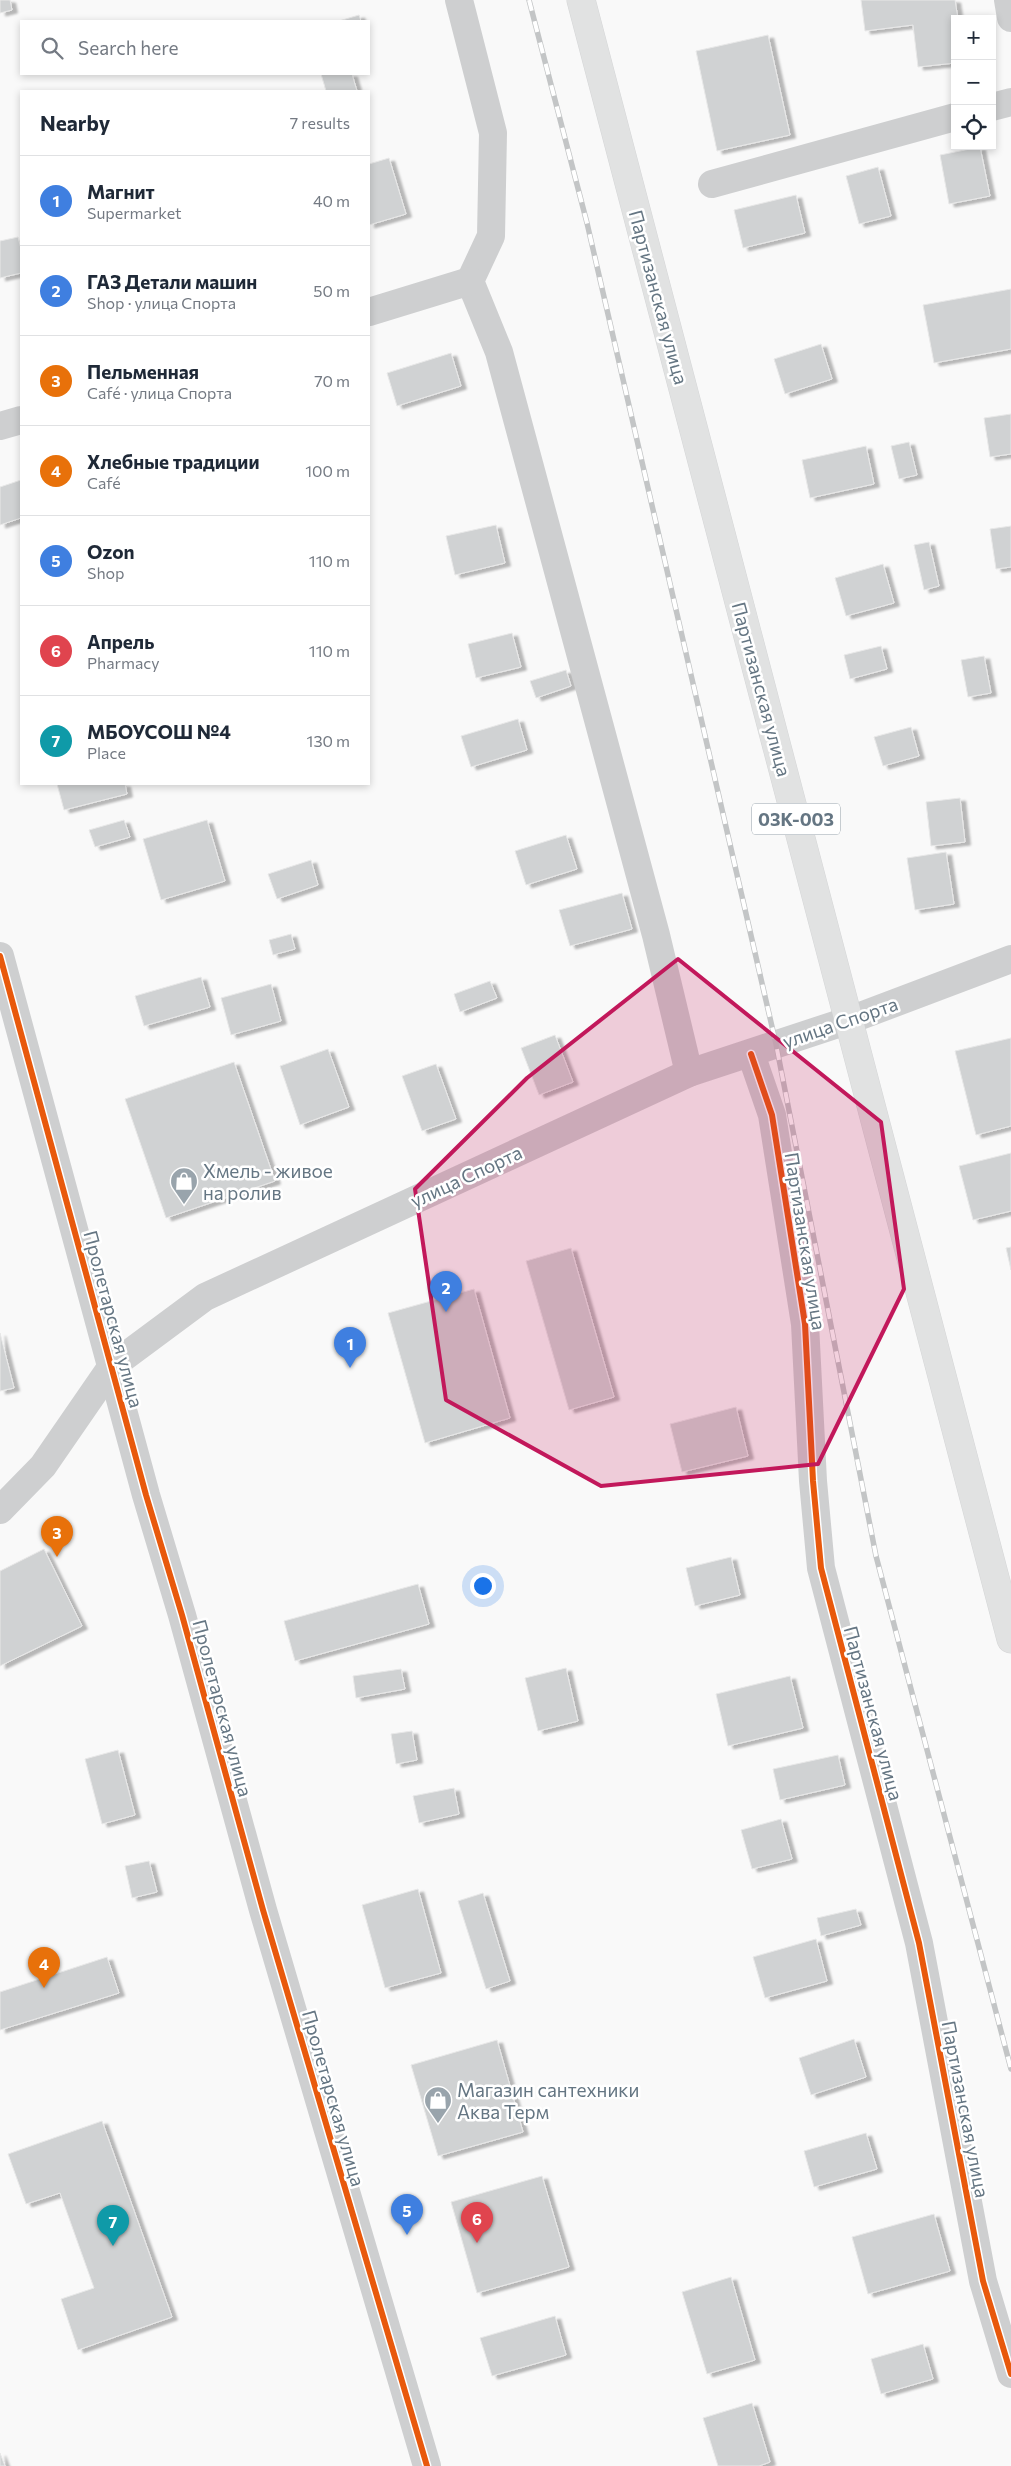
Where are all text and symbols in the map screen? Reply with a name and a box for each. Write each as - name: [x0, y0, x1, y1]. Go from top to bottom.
- map controls: [951, 15, 996, 150]
- button: +: [951, 15, 996, 60]
- search box: [20, 20, 370, 75]
- icon: search: [38, 34, 66, 62]
- text: Search here: [78, 36, 178, 59]
- button: −: [951, 60, 996, 105]
- button: locate: [951, 105, 996, 150]
- text: Nearby: [40, 110, 110, 135]
- text: 7 results: [290, 113, 350, 132]
- text: Магнит: [87, 180, 155, 203]
- text: 1: [52, 191, 60, 210]
- text: 40 m: [313, 191, 350, 210]
- text: Supermarket: [87, 203, 182, 222]
- street label: Партизанская улица: [625, 207, 693, 387]
- text: ГАЗ Детали машин: [87, 270, 257, 293]
- text: 2: [51, 281, 61, 300]
- text: 50 m: [313, 281, 350, 300]
- text: Shop · улица Спорта: [87, 293, 236, 312]
- text: Пельменная: [87, 360, 199, 383]
- text: 3: [51, 371, 61, 390]
- text: 70 m: [314, 371, 350, 390]
- text: Café · улица Спорта: [87, 383, 232, 402]
- text: Хлебные традиции: [87, 450, 259, 473]
- text: 4: [51, 461, 61, 480]
- text: 100 m: [305, 461, 350, 480]
- text: Café: [87, 473, 121, 492]
- text: Ozon: [87, 540, 135, 563]
- text: 5: [51, 551, 61, 570]
- text: 110 m: [309, 551, 350, 570]
- text: Shop: [87, 563, 125, 582]
- street label: Партизанская улица: [728, 599, 796, 779]
- text: Апрель: [87, 630, 154, 653]
- text: 6: [51, 641, 61, 660]
- text: 110 m: [309, 641, 350, 660]
- text: Pharmacy: [87, 653, 160, 672]
- text: МБОУСОШ №4: [87, 720, 231, 743]
- text: 7: [52, 731, 60, 750]
- text: 130 m: [307, 731, 350, 750]
- text: Place: [87, 743, 126, 762]
- road number: 03К-003: [752, 804, 840, 834]
- street label: улица Спорта: [779, 992, 901, 1052]
- street label: улица Спорта: [407, 1140, 525, 1212]
- street label: Партизанская улица: [781, 1150, 831, 1332]
- place label: Хмель - живое на ролив: [203, 1159, 333, 1204]
- shop icon: Хмель - живое на ролив: [169, 1166, 199, 1205]
- street label: Пролетарская улица: [79, 1228, 149, 1410]
- pin: 2: [430, 1271, 462, 1312]
- pin: 1: [334, 1327, 366, 1368]
- pin: 3: [41, 1516, 73, 1557]
- your location: [470, 1573, 496, 1599]
- street label: Пролетарская улица: [188, 1617, 258, 1799]
- street label: Партизанская улица: [840, 1623, 908, 1803]
- pin: 4: [28, 1947, 60, 1988]
- street label: Пролетарская улица: [298, 2007, 370, 2189]
- street label: Партизанская улица: [938, 2019, 994, 2199]
- place label: Магазин сантехники Аква Терм: [457, 2078, 639, 2123]
- shop icon: Магазин сантехники Аква Терм: [423, 2085, 453, 2124]
- pin: 5: [391, 2194, 423, 2235]
- pin: 6: [461, 2202, 493, 2243]
- pin: 7: [97, 2205, 129, 2246]

